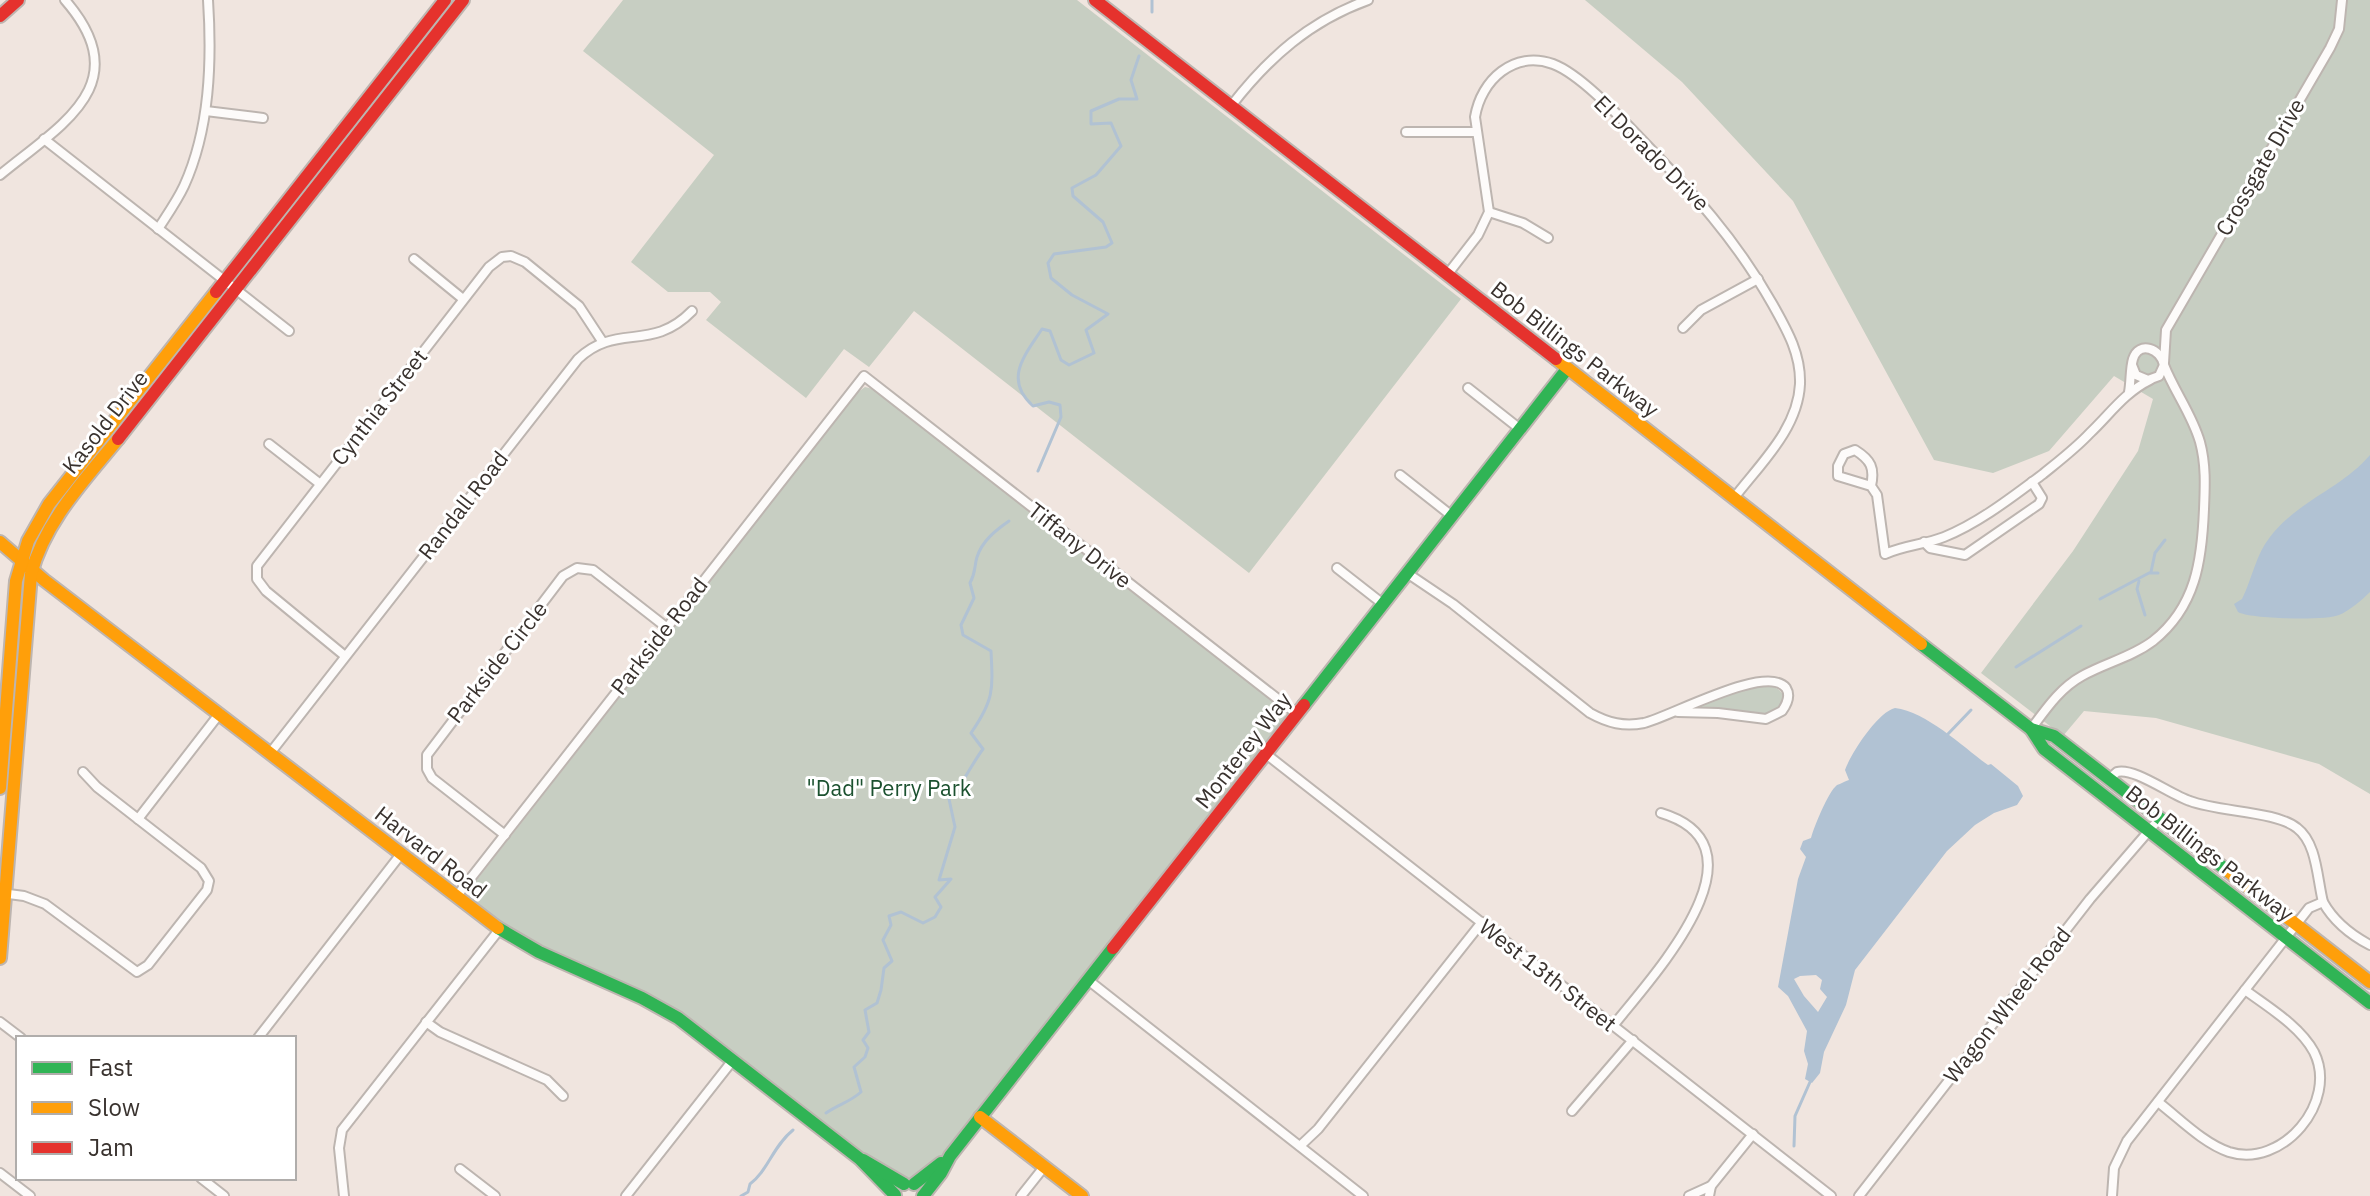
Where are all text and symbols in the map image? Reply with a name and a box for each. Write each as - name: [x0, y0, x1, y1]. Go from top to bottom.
- street label: El Dorado Drive: [1588, 89, 1716, 217]
- street label: Crossgate Drive: [2208, 93, 2311, 241]
- street label: Bob Billings Parkway: [1485, 274, 1665, 423]
- street label: Cynthia Street: [324, 343, 433, 471]
- street label: Kasold Drive: [55, 364, 154, 479]
- street label: Randall Road: [411, 444, 514, 565]
- street label: Tiffany Drive: [1023, 495, 1138, 594]
- street label: Parkside Road: [604, 571, 713, 700]
- street label: Parkside Circle: [440, 595, 553, 728]
- street label: Monterey Way: [1188, 685, 1297, 814]
- park label: "Dad" Perry Park: [807, 773, 972, 802]
- street label: Bob Billings Parkway: [2120, 778, 2300, 927]
- street label: Harvard Road: [369, 799, 493, 904]
- street label: West 13th Street: [1474, 912, 1623, 1037]
- street label: Wagon Wheel Road: [1936, 921, 2077, 1089]
- legend: [16, 1036, 296, 1180]
- text: Fast: [88, 1051, 133, 1083]
- text: Slow: [88, 1091, 140, 1123]
- text: Jam: [88, 1131, 134, 1163]

